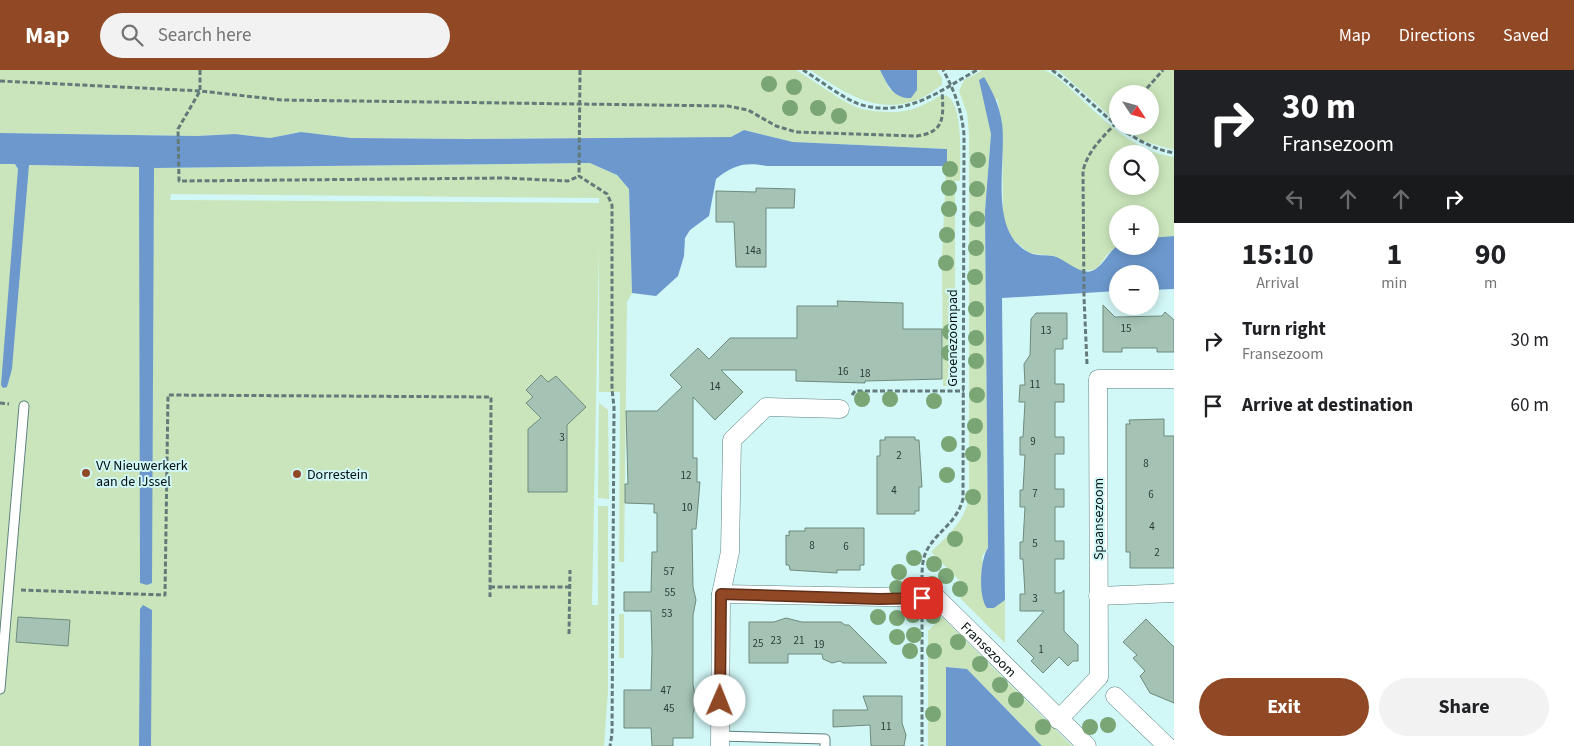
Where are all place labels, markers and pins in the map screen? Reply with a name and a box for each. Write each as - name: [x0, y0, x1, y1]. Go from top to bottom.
- place label: VV Nieuwerkerk aan de IJssel: [96, 456, 188, 492]
- place label: Dorrestein: [307, 465, 368, 485]
- marker: VV Nieuwerkerk aan de IJssel: [80, 467, 92, 479]
- marker: Dorrestein: [291, 468, 303, 480]
- pin: [901, 577, 943, 619]

